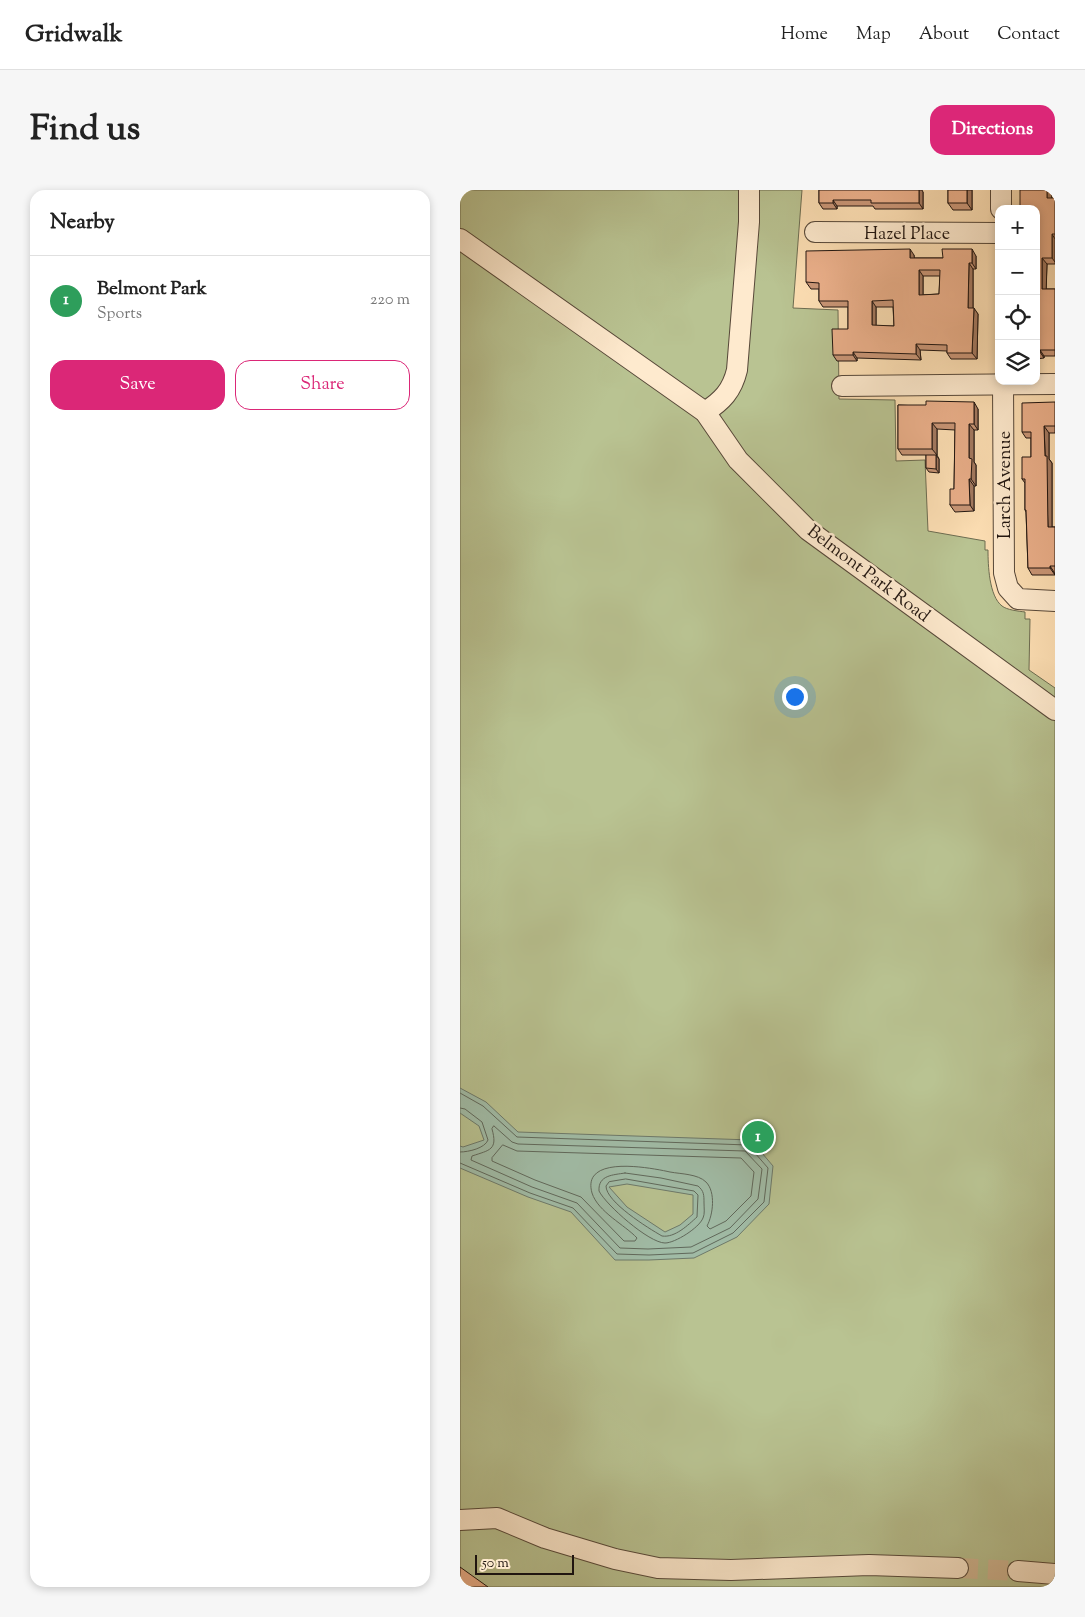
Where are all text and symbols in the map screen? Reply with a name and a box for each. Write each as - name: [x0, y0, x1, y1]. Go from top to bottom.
- text: Gridwalk: [25, 18, 123, 52]
- text: Home: [781, 22, 828, 48]
- text: Map: [856, 22, 891, 48]
- text: About: [919, 22, 969, 48]
- text: Contact: [997, 22, 1060, 48]
- text: Find us: [30, 105, 140, 156]
- button: Directions: [930, 105, 1055, 155]
- map controls: [995, 205, 1040, 385]
- button: +: [995, 205, 1040, 250]
- text: Nearby: [50, 208, 115, 238]
- street label: Hazel Place: [864, 222, 950, 248]
- button: −: [995, 250, 1040, 295]
- text: Belmont Park: [97, 276, 207, 303]
- text: 1: [63, 289, 69, 312]
- text: 220 m: [370, 289, 410, 312]
- button: locate: [995, 295, 1040, 340]
- text: Sports: [97, 303, 142, 326]
- button: layers: [995, 340, 1040, 385]
- button: Save: [50, 360, 225, 410]
- button: Share: [235, 360, 410, 410]
- street label: Larch Avenue: [993, 431, 1019, 539]
- street label: Belmont Park Road: [801, 520, 935, 630]
- your location: [782, 684, 808, 710]
- pin: 1: [742, 1118, 774, 1156]
- scale bar: [475, 1552, 574, 1575]
- text: 50 m: [482, 1554, 509, 1574]

